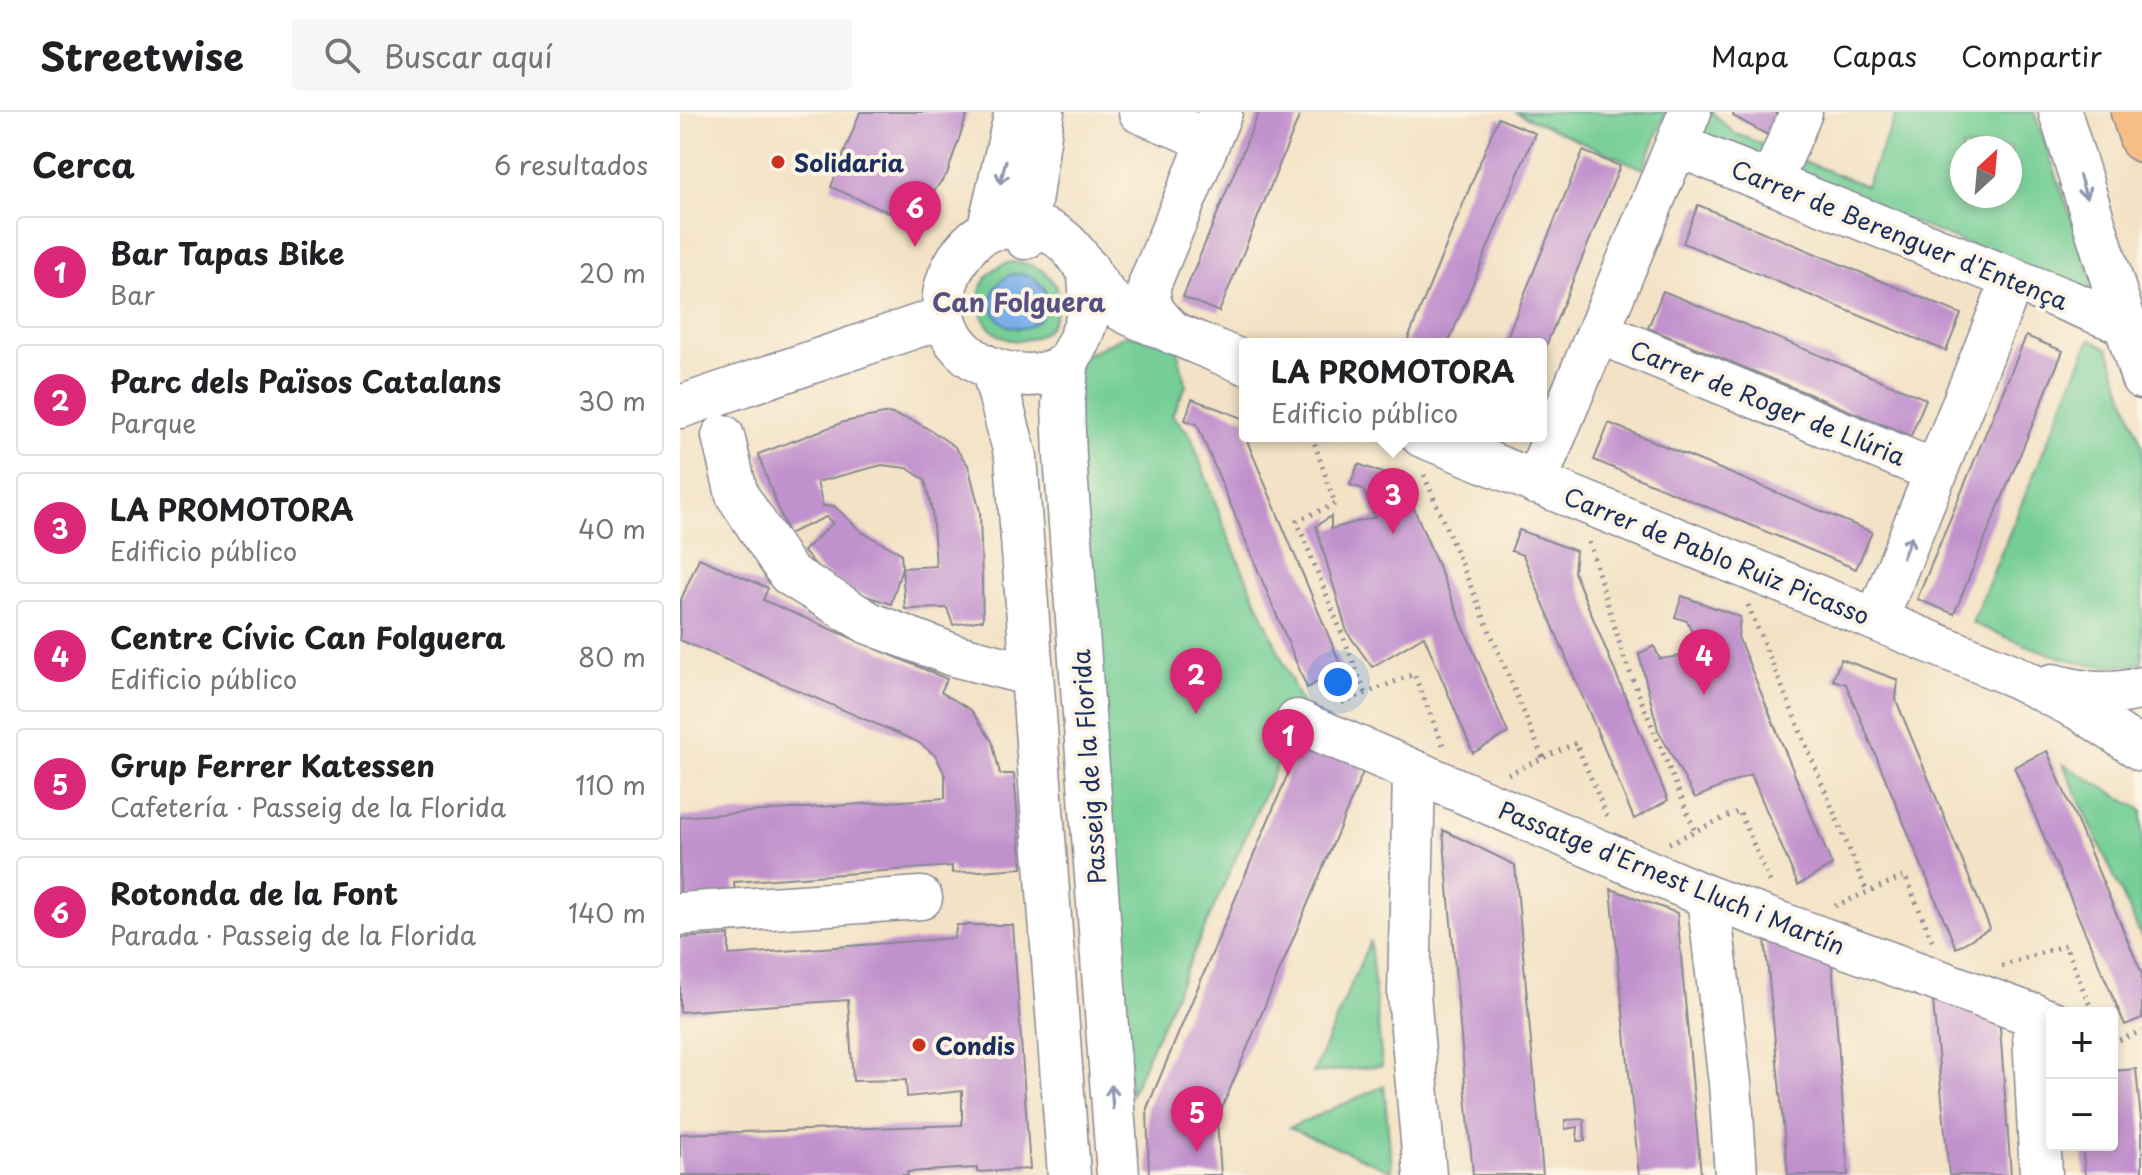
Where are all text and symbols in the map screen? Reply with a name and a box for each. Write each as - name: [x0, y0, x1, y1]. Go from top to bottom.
- search box: [292, 19, 852, 91]
- text: Streetwise: [40, 27, 244, 84]
- icon: search: [320, 33, 364, 77]
- text: Buscar aquí: [384, 33, 553, 78]
- text: Mapa: [1711, 34, 1788, 77]
- text: Capas: [1832, 34, 1917, 77]
- text: Compartir: [1961, 34, 2102, 77]
- north arrow: [1950, 136, 2022, 208]
- text: Cerca: [32, 138, 135, 190]
- place label: Solidaria: [794, 144, 905, 180]
- text: 6 resultados: [494, 145, 648, 184]
- street label: Carrer de Berenguer d'Entença: [1726, 150, 2074, 318]
- marker: Solidaria: [769, 153, 787, 171]
- one-way arrow: [995, 158, 1010, 184]
- one-way arrow: [2076, 173, 2091, 199]
- pin: 6: [889, 181, 941, 247]
- text: Bar Tapas Bike: [110, 230, 344, 275]
- text: 1: [54, 253, 66, 292]
- text: 20 m: [579, 253, 646, 292]
- text: Bar: [110, 275, 155, 314]
- district label: Can Folguera: [932, 282, 1106, 321]
- street label: Carrer de Roger de Llúria: [1625, 330, 1911, 474]
- popup: [1239, 338, 1547, 442]
- text: LA PROMOTORA: [1271, 348, 1515, 393]
- text: Parc dels Països Catalans: [110, 358, 501, 403]
- text: 2: [51, 381, 69, 420]
- text: 30 m: [578, 381, 646, 420]
- text: Edificio público: [1271, 393, 1458, 432]
- text: Parque: [110, 403, 197, 442]
- pin: 3: [1367, 468, 1419, 534]
- street label: Carrer de Pablo Ruiz Picasso: [1559, 477, 1875, 633]
- text: LA PROMOTORA: [110, 486, 354, 531]
- text: 3: [51, 509, 69, 548]
- text: 40 m: [578, 509, 646, 548]
- text: Edificio público: [110, 531, 297, 570]
- one-way arrow: [1900, 535, 1915, 560]
- text: Centre Cívic Can Folguera: [110, 614, 506, 659]
- pin: 4: [1678, 629, 1730, 695]
- text: 4: [51, 637, 69, 676]
- text: 80 m: [578, 637, 646, 676]
- street label: Passeig de la Florida: [1062, 648, 1114, 886]
- pin: 2: [1170, 648, 1222, 714]
- text: Edificio público: [110, 659, 297, 698]
- your location: [1318, 662, 1358, 702]
- pin: 1: [1262, 709, 1314, 775]
- text: Grup Ferrer Katessen: [110, 742, 435, 787]
- text: 5: [52, 765, 68, 804]
- text: 110 m: [575, 765, 646, 804]
- text: Cafetería · Passeig de la Florida: [110, 787, 506, 826]
- street label: Passatge d'Ernest Lluch i Martín: [1493, 791, 1851, 963]
- text: Rotonda de la Font: [110, 870, 398, 915]
- text: 6: [51, 893, 69, 932]
- text: 140 m: [568, 893, 646, 932]
- text: Parada · Passeig de la Florida: [110, 915, 476, 954]
- map controls: [2046, 1007, 2118, 1151]
- button: +: [2046, 1007, 2118, 1079]
- place label: Condis: [935, 1027, 1015, 1063]
- marker: Condis: [910, 1036, 928, 1054]
- button: −: [2046, 1079, 2118, 1151]
- one-way arrow: [1104, 1084, 1119, 1111]
- pin: 5: [1171, 1086, 1223, 1152]

